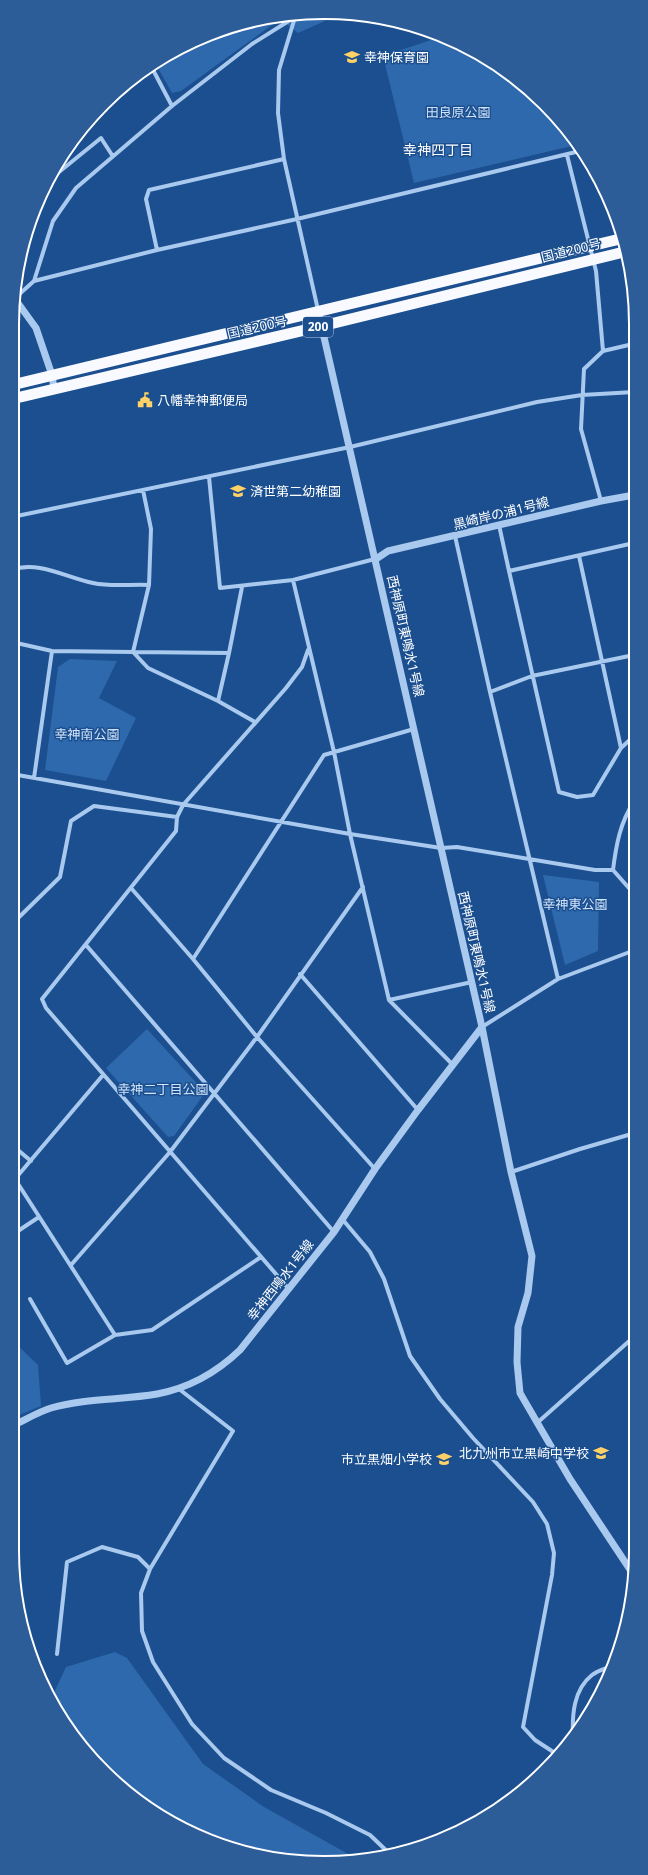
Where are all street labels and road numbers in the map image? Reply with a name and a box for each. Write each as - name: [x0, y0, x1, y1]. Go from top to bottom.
- street label: 国道200号: [539, 234, 603, 266]
- street label: 国道200号: [225, 311, 289, 343]
- road number: 200: [303, 317, 333, 337]
- street label: 黒崎岸の浦1号線: [451, 492, 551, 534]
- street label: 西神原町東鳴水1号線: [383, 573, 429, 699]
- street label: 西神原町東鳴水1号線: [454, 889, 500, 1015]
- street label: 幸神西鳴水1号線: [243, 1236, 317, 1324]

